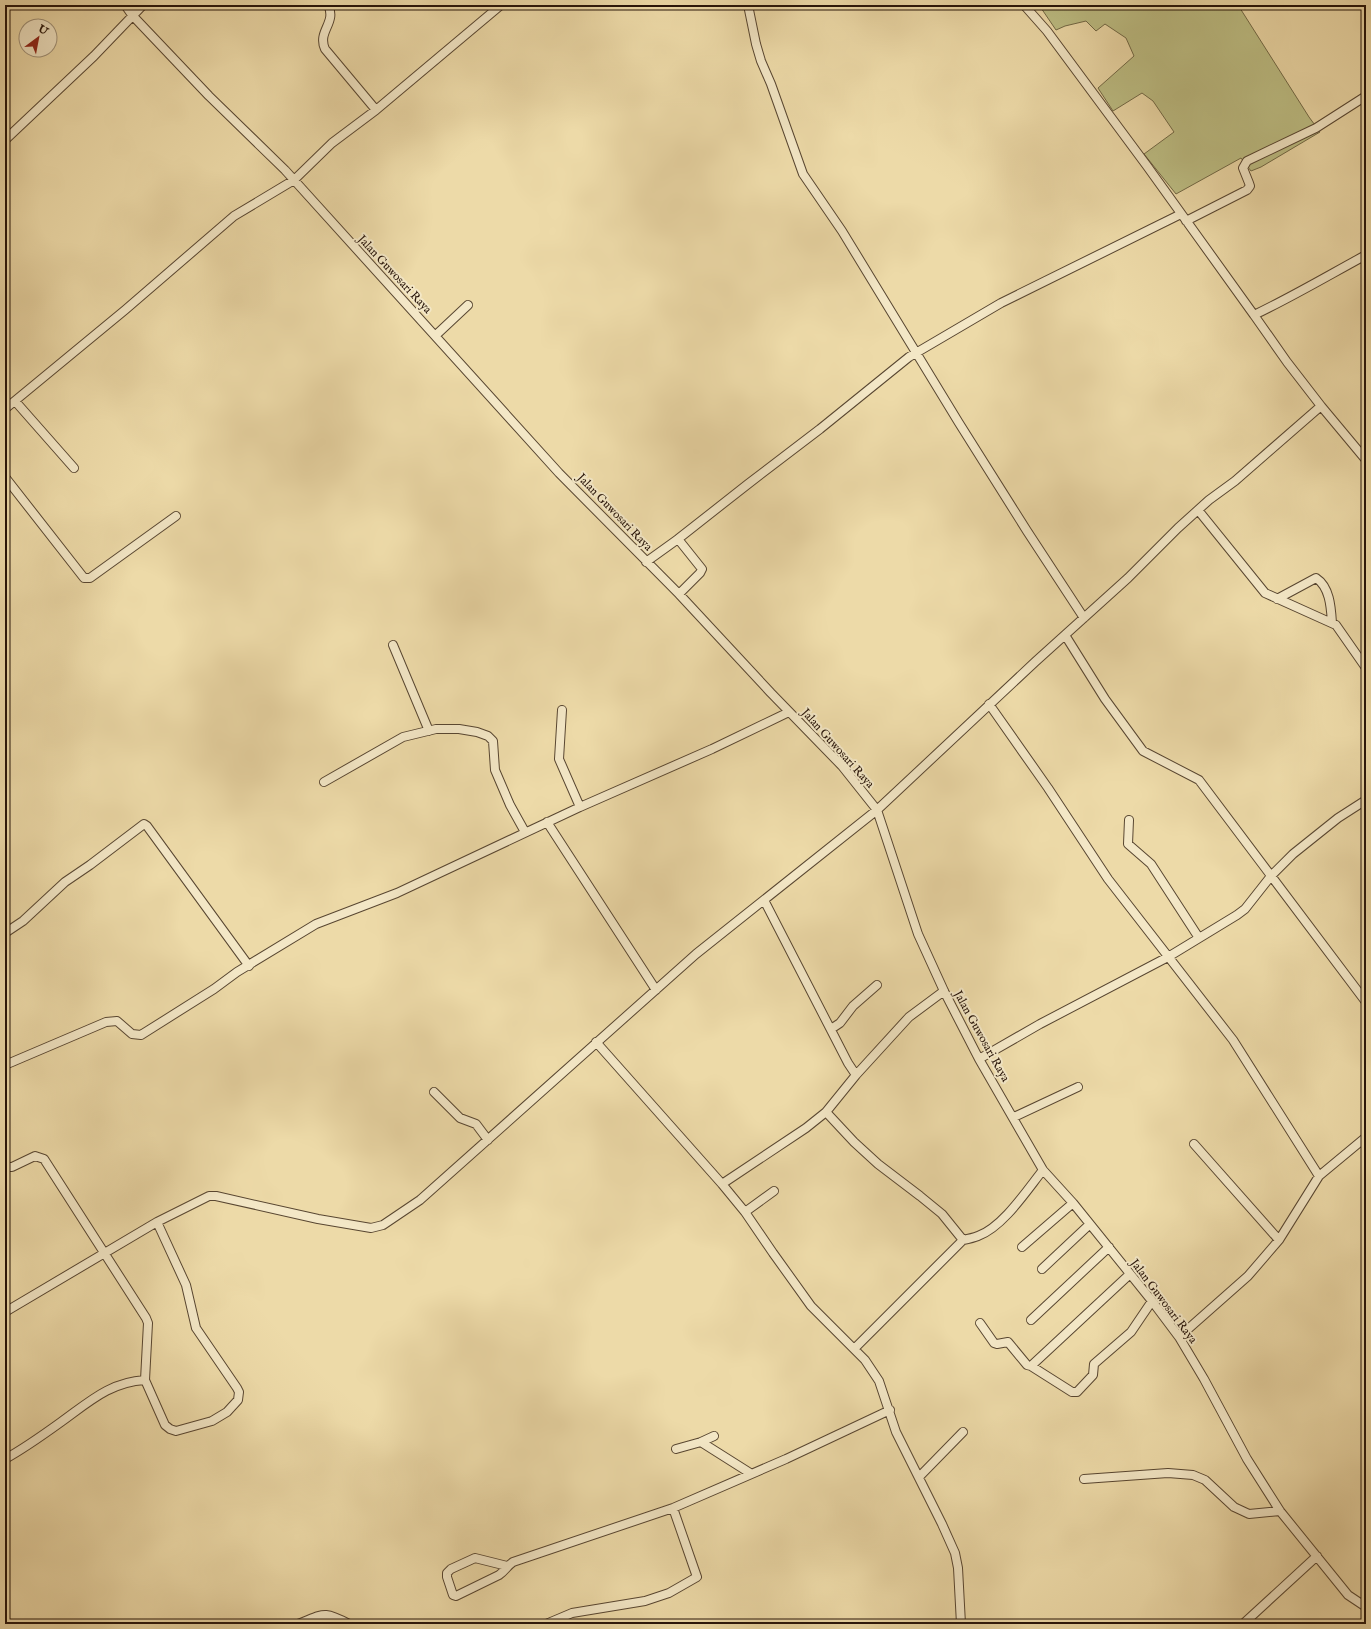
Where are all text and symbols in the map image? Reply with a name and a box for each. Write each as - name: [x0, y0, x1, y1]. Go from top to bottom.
- north arrow: [18, 18, 58, 58]
- text: U: [34, 21, 51, 39]
- street label: Jalan Guwosari Raya: [352, 230, 435, 318]
- street label: Jalan Guwosari Raya: [572, 469, 656, 556]
- street label: Jalan Guwosari Raya: [796, 704, 878, 793]
- street label: Jalan Guwosari Raya: [948, 986, 1013, 1086]
- street label: Jalan Guwosari Raya: [1125, 1254, 1201, 1348]

